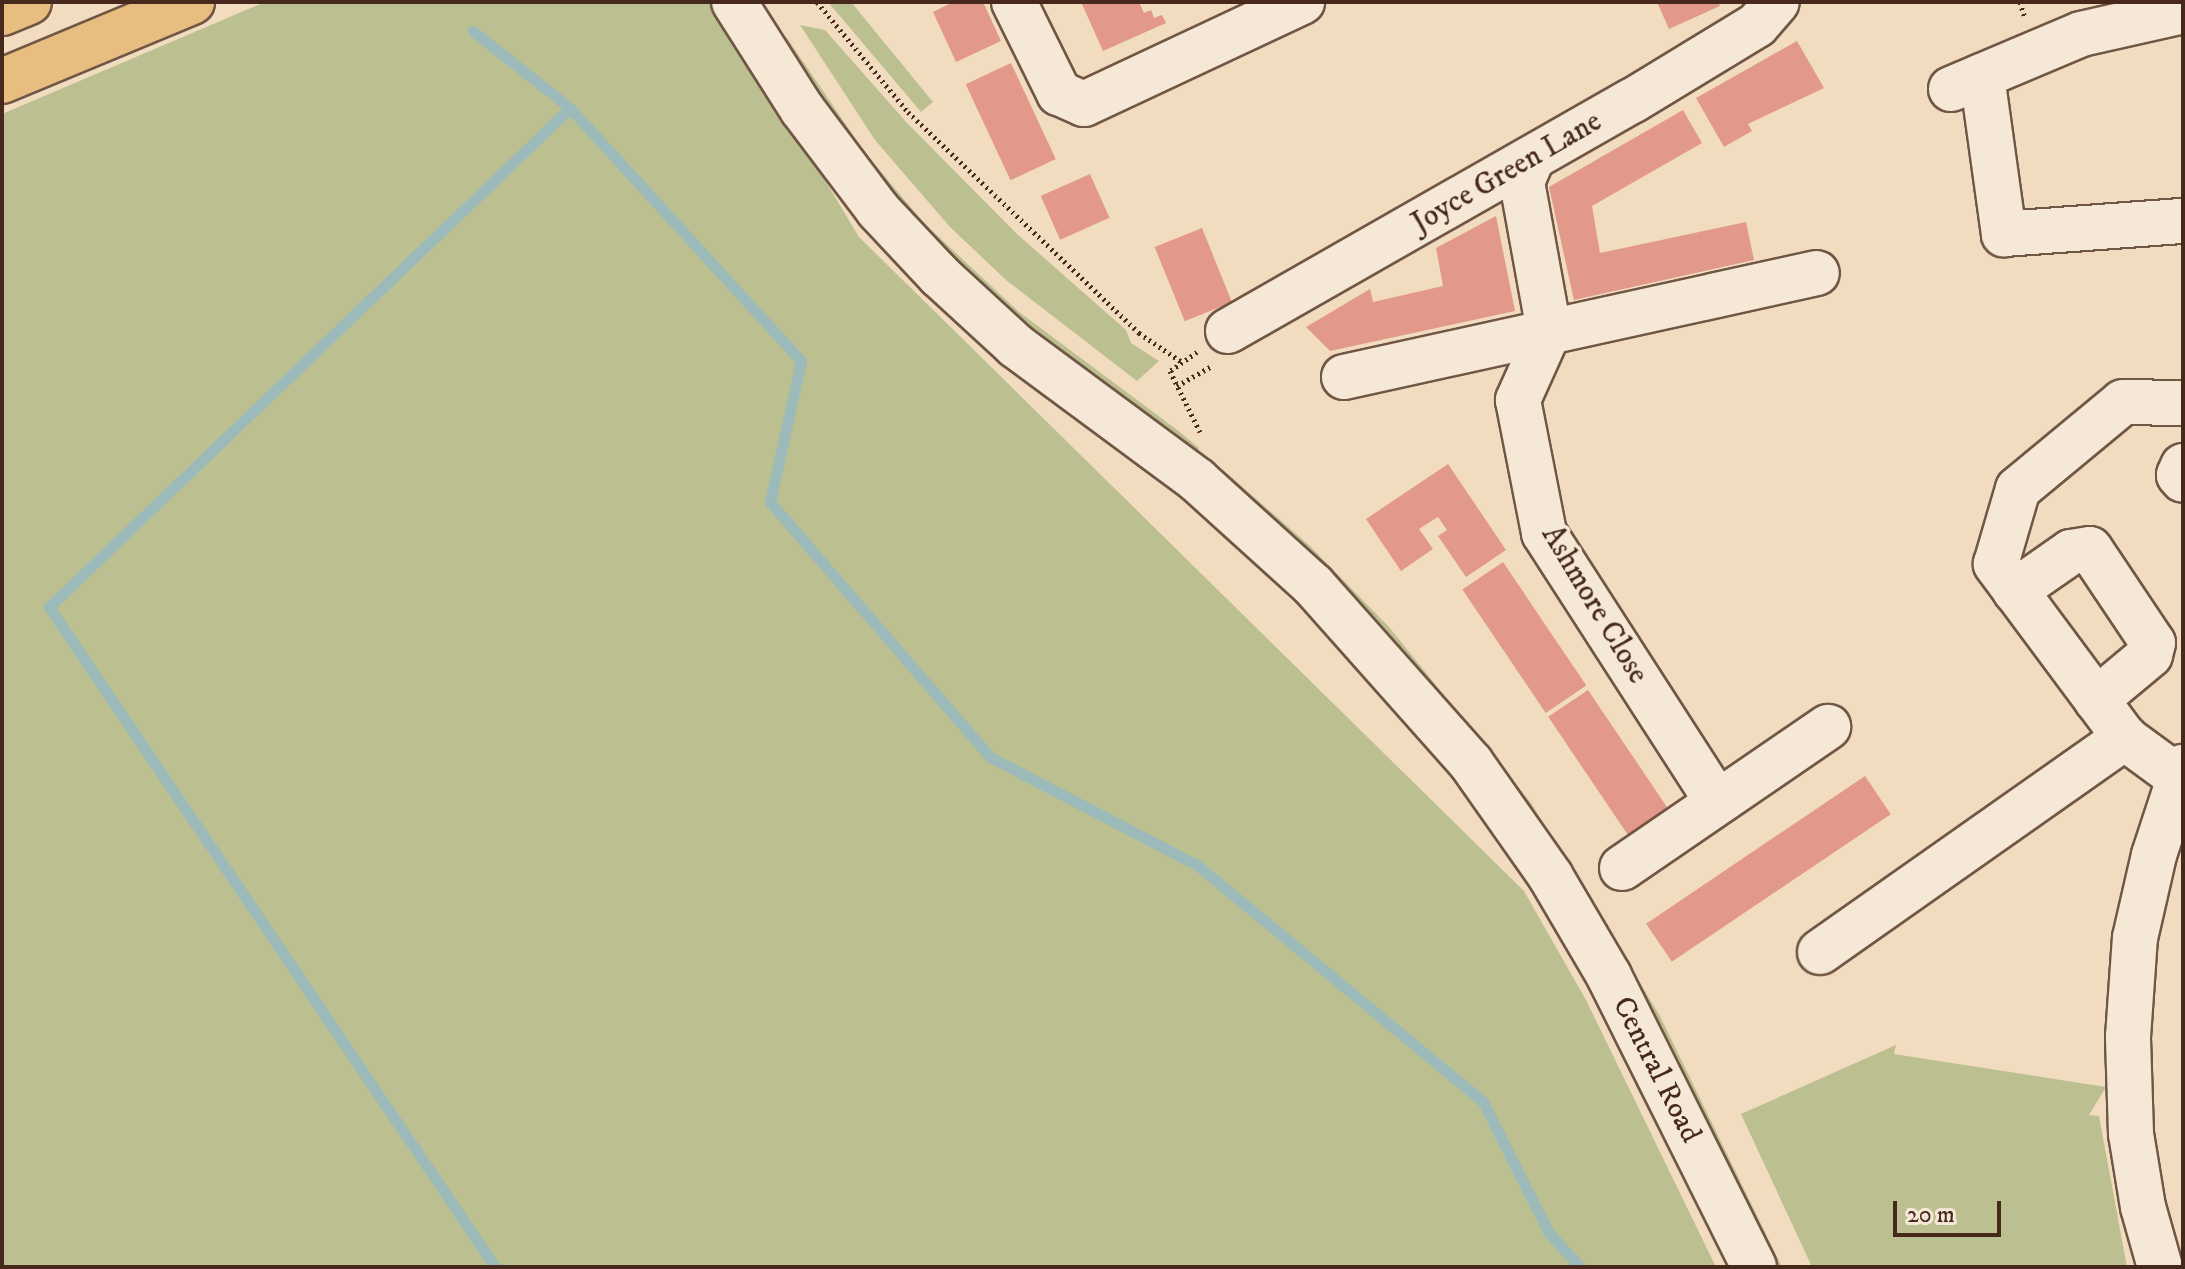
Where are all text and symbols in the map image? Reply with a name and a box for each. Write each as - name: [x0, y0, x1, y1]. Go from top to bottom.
- street label: Joyce Green Lane: [1406, 104, 1608, 242]
- street label: Ashmore Close: [1533, 520, 1655, 690]
- street label: Central Road: [1604, 991, 1708, 1149]
- scale bar: [1897, 1185, 2005, 1235]
- text: 20 m: [1907, 1200, 1955, 1230]

